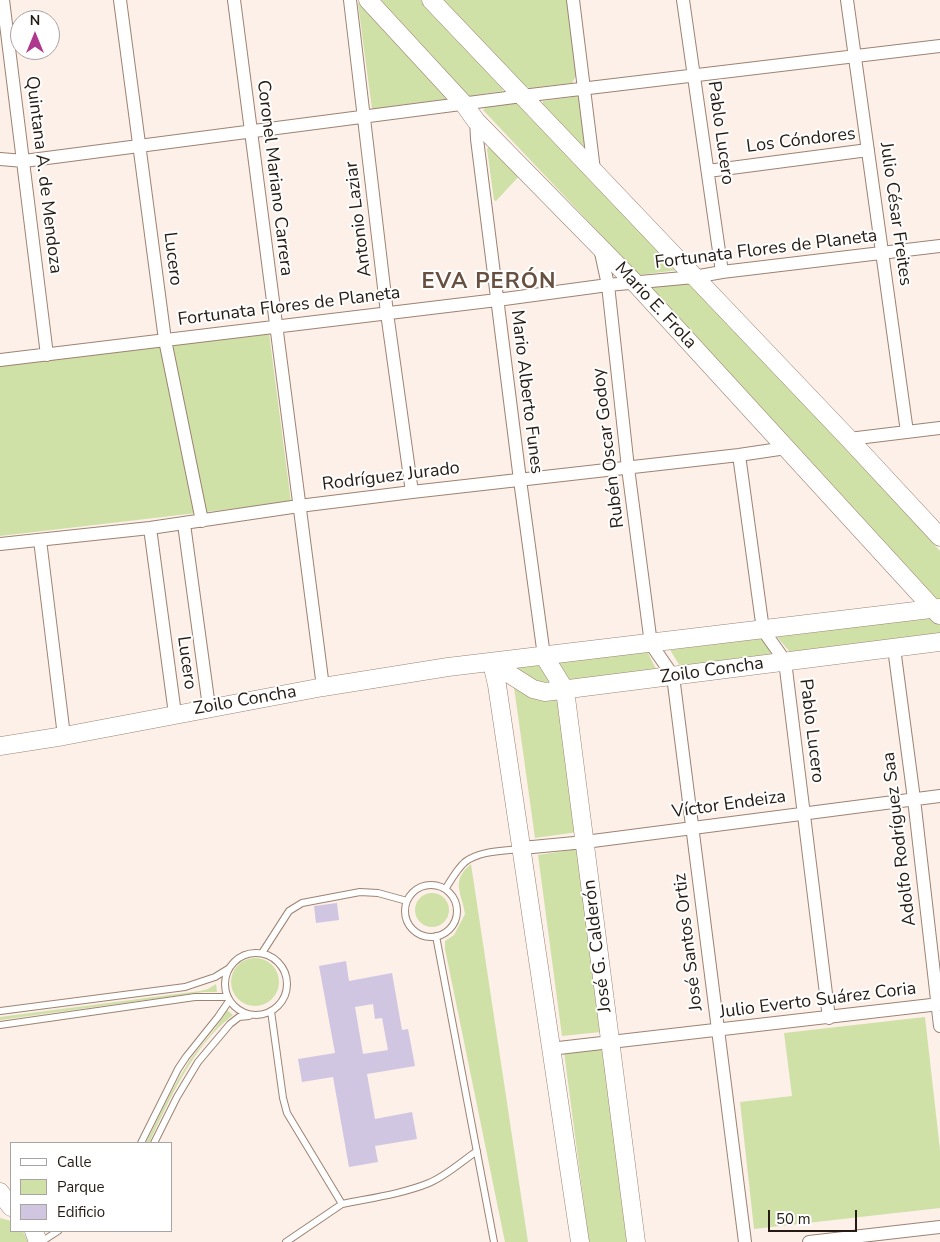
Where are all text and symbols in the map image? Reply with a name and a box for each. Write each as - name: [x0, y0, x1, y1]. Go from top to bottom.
- north arrow: [10, 10, 60, 60]
- text: N: [30, 11, 40, 30]
- street label: Quintana A. de Mendoza: [20, 75, 66, 275]
- street label: Coronel Mariano Carrera: [251, 79, 297, 277]
- street label: Pablo Lucero: [702, 80, 738, 186]
- street label: Los Cóndores: [745, 124, 857, 158]
- street label: Julio César Freites: [874, 141, 916, 287]
- street label: Antonio Laziar: [341, 160, 377, 278]
- street label: Fortunata Flores de Planeta: [654, 226, 878, 274]
- street label: Lucero: [158, 231, 186, 287]
- street label: Mario E. Frola: [609, 258, 701, 354]
- district label: EVA PERÓN: [420, 270, 558, 296]
- street label: Fortunata Flores de Planeta: [177, 283, 401, 331]
- street label: Mario Alberto Funes: [505, 309, 547, 475]
- street label: Rubén Oscar Godoy: [588, 367, 630, 529]
- street label: Rodríguez Jurado: [321, 458, 461, 496]
- street label: Lucero: [172, 635, 200, 691]
- street label: Zoilo Concha: [659, 653, 765, 689]
- street label: Pablo Lucero: [794, 678, 828, 784]
- street label: Zoilo Concha: [192, 681, 298, 721]
- street label: Adolfo Rodríguez Saa: [879, 751, 921, 927]
- street label: Víctor Endeiza: [671, 786, 787, 824]
- street label: José Santos Ortiz: [670, 872, 708, 1012]
- street label: José G. Calderón: [579, 878, 617, 1014]
- street label: Julio Everto Suárez Coria: [718, 978, 918, 1024]
- legend: [10, 1142, 172, 1232]
- text: Calle: [57, 1152, 92, 1172]
- text: Parque: [57, 1177, 105, 1197]
- scale bar: [770, 1200, 859, 1232]
- text: Edificio: [57, 1202, 105, 1222]
- text: 50 m: [776, 1209, 811, 1229]

